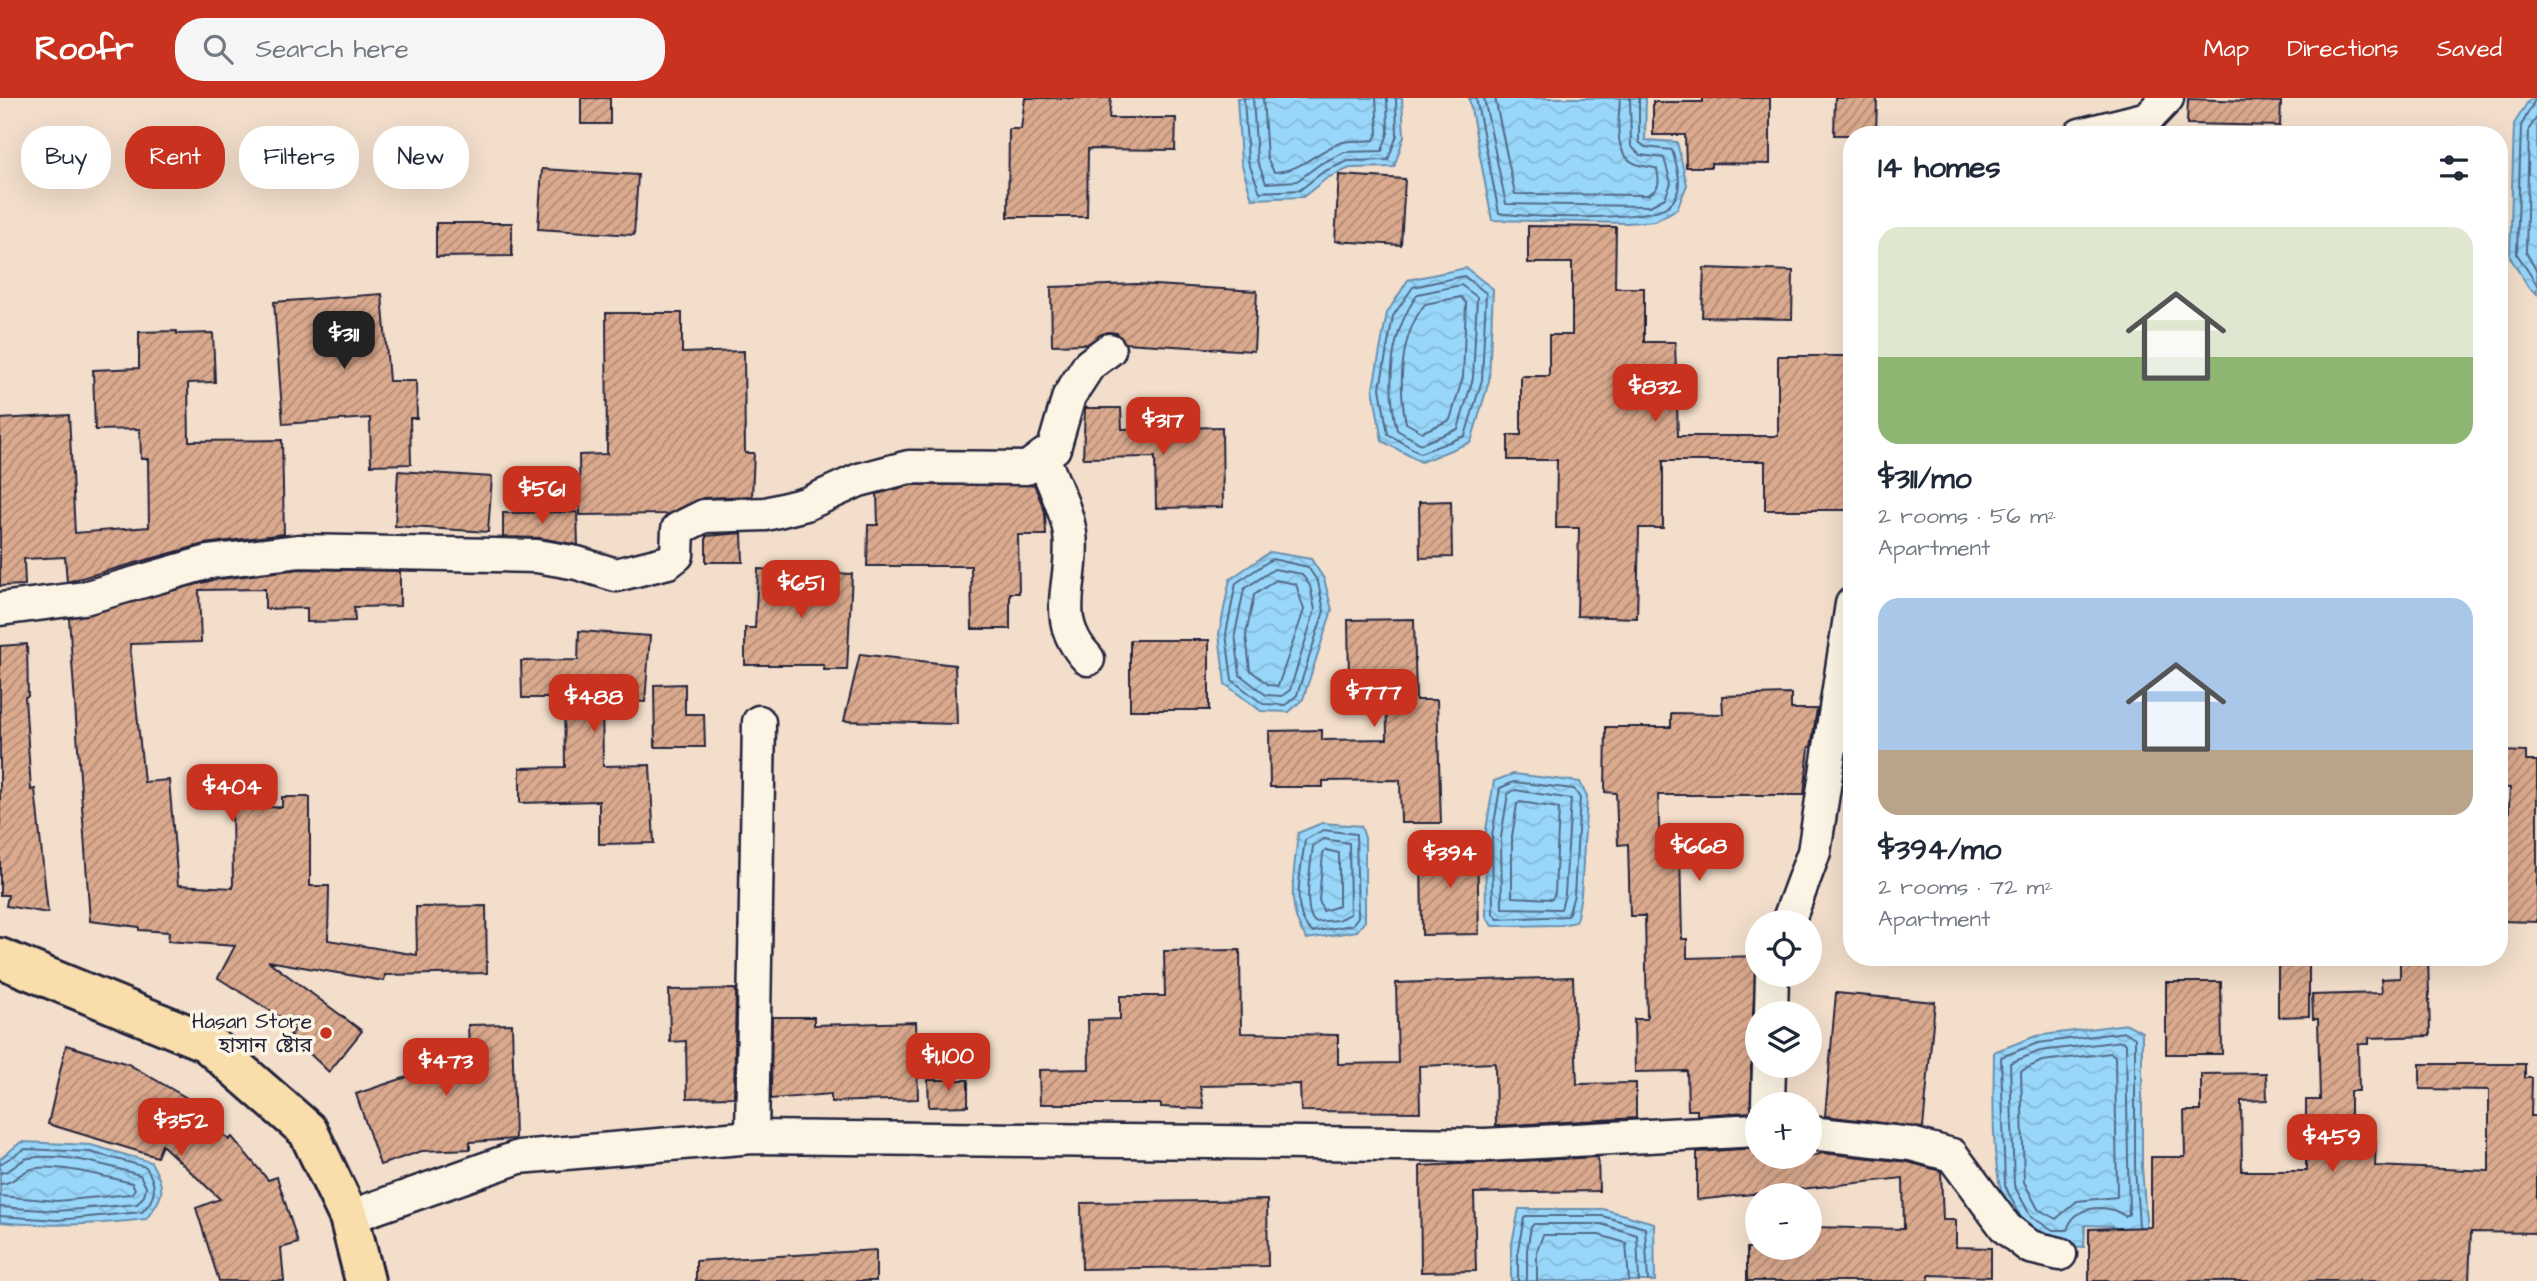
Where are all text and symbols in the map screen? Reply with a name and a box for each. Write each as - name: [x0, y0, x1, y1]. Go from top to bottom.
- search box: [175, 18, 665, 81]
- text: Roofr: [35, 26, 133, 72]
- icon: search: [199, 30, 237, 68]
- text: Search here: [255, 31, 409, 67]
- text: Map: [2204, 32, 2249, 66]
- text: Directions: [2287, 32, 2399, 66]
- text: Saved: [2437, 32, 2502, 66]
- chip: Buy: [21, 126, 111, 189]
- chip: Rent: [125, 126, 225, 189]
- chip: Filters: [239, 126, 359, 189]
- chip: New: [373, 126, 469, 189]
- text: 14 homes: [1878, 147, 2001, 189]
- icon: filters: [2435, 149, 2473, 187]
- icon: home: [2113, 273, 2239, 399]
- pin: $311: [303, 312, 385, 371]
- text: $311: [329, 318, 359, 350]
- pin: $832: [1614, 364, 1696, 424]
- text: $832: [1629, 371, 1681, 403]
- pin: $317: [1122, 398, 1204, 457]
- text: $317: [1142, 404, 1184, 436]
- text: $311/mo: [1878, 458, 1972, 500]
- pin: $561: [501, 466, 583, 526]
- text: $561: [519, 473, 565, 505]
- text: 2 rooms · 56 m²: [1878, 500, 2056, 532]
- text: Apartment: [1878, 532, 1990, 564]
- pin: $651: [760, 560, 842, 620]
- text: $651: [778, 567, 824, 599]
- icon: home: [2113, 644, 2239, 770]
- pin: $777: [1333, 670, 1415, 729]
- pin: $488: [553, 674, 635, 734]
- text: $777: [1346, 676, 1402, 708]
- text: $488: [565, 681, 623, 713]
- pin: $404: [191, 764, 273, 824]
- text: $404: [203, 771, 261, 803]
- pin: $668: [1658, 824, 1740, 883]
- text: $394/mo: [1878, 829, 2001, 871]
- pin: $394: [1409, 830, 1491, 890]
- text: $668: [1671, 830, 1727, 862]
- text: $394: [1423, 837, 1477, 869]
- text: 2 rooms · 72 m²: [1878, 871, 2053, 903]
- text: Apartment: [1878, 903, 1990, 935]
- map controls: [1745, 910, 1822, 1260]
- button: locate: [1745, 910, 1822, 987]
- button: layers: [1745, 1001, 1822, 1078]
- place label: Hasan Store হাসান ষ্টোর: [192, 1007, 312, 1060]
- marker: Hasan Store হাসান ষ্টোর: [318, 1025, 334, 1041]
- pin: $1,100: [891, 1034, 1005, 1093]
- pin: $473: [405, 1038, 487, 1098]
- text: $1,100: [922, 1040, 974, 1072]
- text: $473: [419, 1045, 473, 1077]
- button: +: [1745, 1092, 1822, 1169]
- pin: $352: [140, 1098, 222, 1158]
- text: $352: [154, 1105, 208, 1137]
- pin: $459: [2291, 1114, 2373, 1174]
- text: $459: [2303, 1121, 2361, 1153]
- button: −: [1745, 1183, 1822, 1260]

